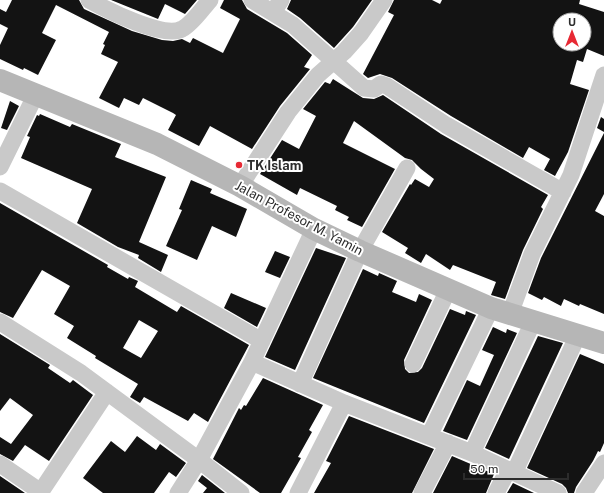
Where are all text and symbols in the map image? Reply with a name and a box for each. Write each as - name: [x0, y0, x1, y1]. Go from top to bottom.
- north arrow: [552, 12, 592, 52]
- text: U: [568, 16, 576, 28]
- place label: TK Islam: [247, 158, 301, 173]
- marker: TK Islam: [234, 160, 244, 170]
- street label: Jalan Profesor M. Yamin: [232, 178, 366, 258]
- scale bar: [464, 455, 568, 481]
- text: 50 m: [470, 462, 498, 476]

